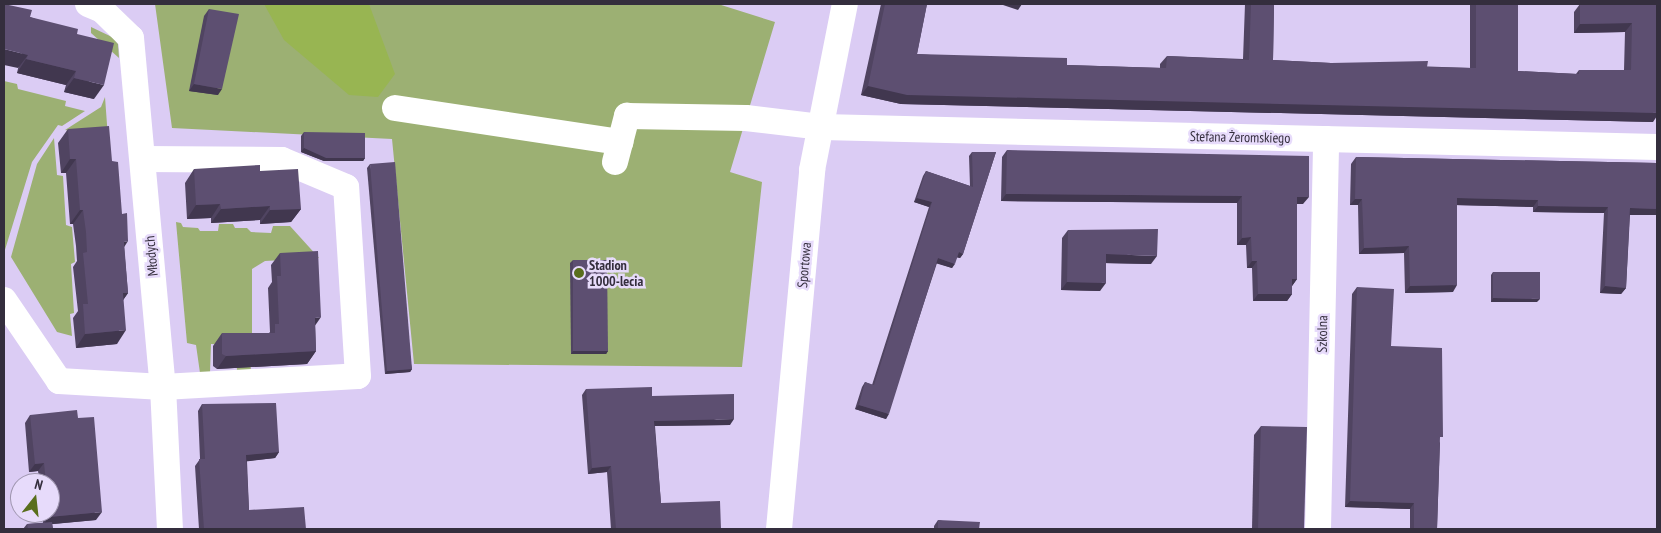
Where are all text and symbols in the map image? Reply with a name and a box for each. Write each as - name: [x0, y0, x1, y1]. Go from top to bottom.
- street label: Stefana Żeromskiego: [1189, 128, 1291, 146]
- street label: Młodych: [141, 235, 161, 277]
- street label: Sportowa: [794, 241, 814, 289]
- place label: Stadion 1000-lecia: [589, 257, 643, 290]
- marker: Stadion 1000-lecia: [573, 267, 585, 279]
- street label: Szkolna: [1313, 315, 1331, 353]
- north arrow: [10, 473, 60, 523]
- text: N: [33, 475, 45, 494]

